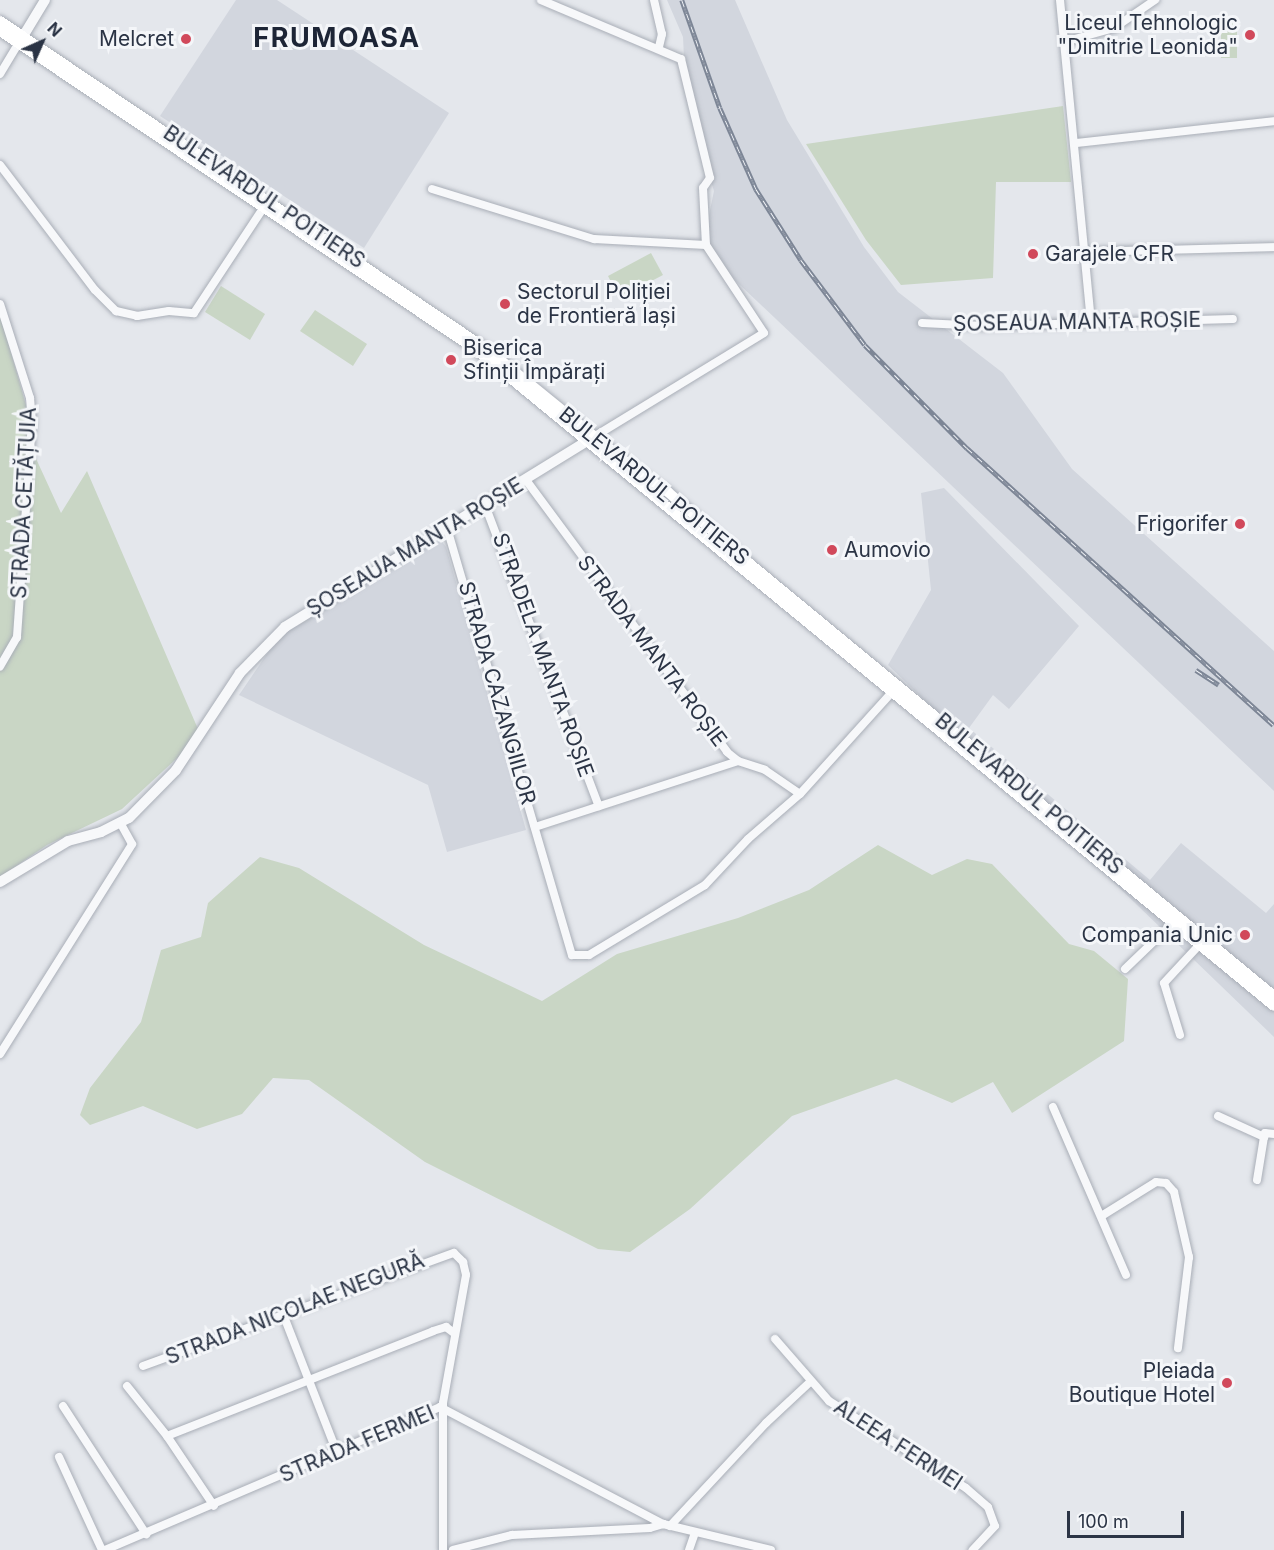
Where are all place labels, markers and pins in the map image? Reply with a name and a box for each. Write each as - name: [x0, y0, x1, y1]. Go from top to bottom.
- place label: Liceul Tehnologic "Dimitrie Leonida": [1058, 10, 1238, 60]
- place label: Melcret: [99, 26, 174, 52]
- marker: Liceul Tehnologic "Dimitrie Leonida": [1243, 28, 1257, 42]
- marker: Melcret: [179, 32, 193, 46]
- place label: Garajele CFR: [1045, 241, 1174, 267]
- marker: Garajele CFR: [1026, 247, 1040, 261]
- place label: Sectorul Poliției de Frontieră Iași: [517, 279, 676, 329]
- marker: Sectorul Poliției de Frontieră Iași: [498, 297, 512, 311]
- place label: Biserica Sfinții Împărați: [463, 335, 605, 385]
- marker: Biserica Sfinții Împărați: [444, 353, 458, 367]
- place label: Frigorifer: [1137, 511, 1228, 537]
- marker: Frigorifer: [1233, 517, 1247, 531]
- place label: Aumovio: [844, 537, 931, 563]
- marker: Aumovio: [825, 543, 839, 557]
- place label: Compania Unic: [1082, 922, 1233, 948]
- marker: Compania Unic: [1238, 928, 1252, 942]
- place label: Pleiada Boutique Hotel: [1069, 1358, 1215, 1408]
- marker: Pleiada Boutique Hotel: [1220, 1376, 1234, 1390]

